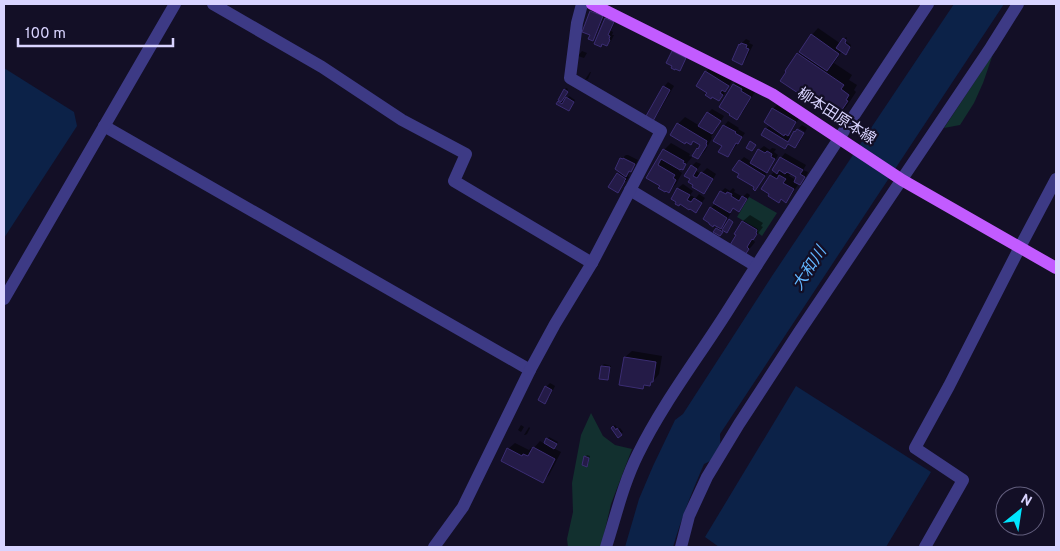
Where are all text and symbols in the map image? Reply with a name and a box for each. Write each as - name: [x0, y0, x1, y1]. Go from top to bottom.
- scale bar: [18, 15, 172, 47]
- text: 100 m: [25, 25, 66, 44]
- street label: 柳本田原本線: [793, 85, 879, 149]
- water label: 大和川: [789, 242, 833, 295]
- north arrow: [995, 486, 1045, 536]
- text: N: [1017, 491, 1034, 511]

